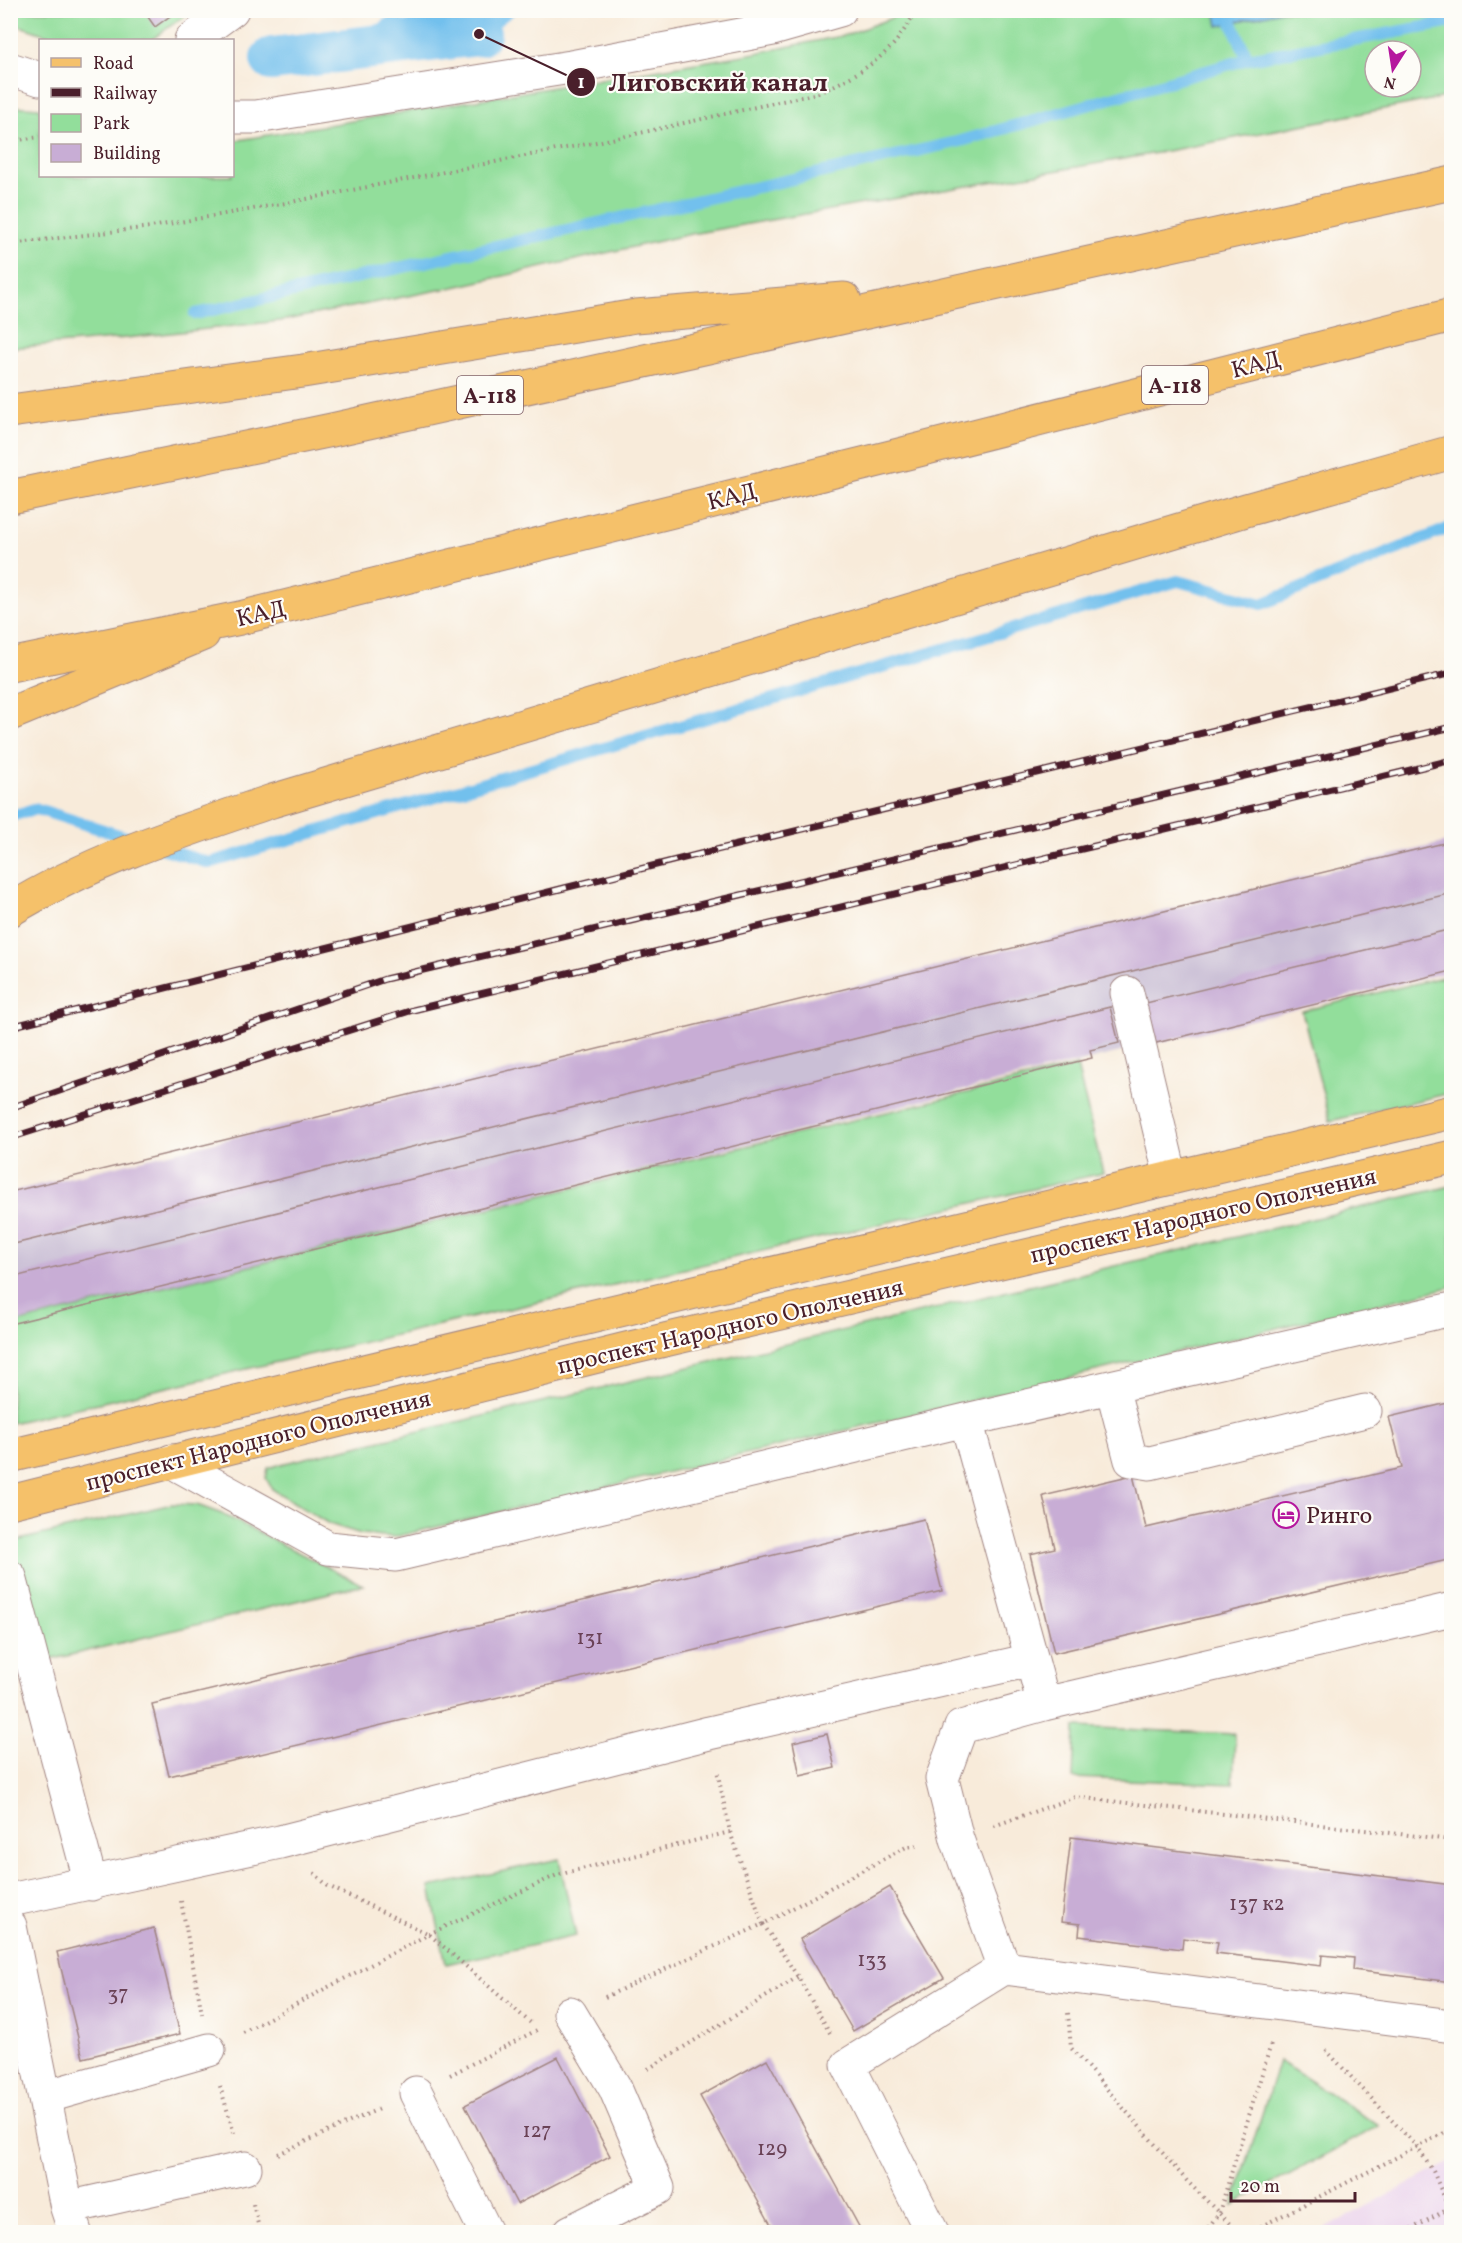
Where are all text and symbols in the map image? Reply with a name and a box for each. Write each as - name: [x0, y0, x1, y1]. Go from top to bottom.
- legend: [39, 39, 234, 177]
- north arrow: [1363, 39, 1423, 99]
- text: Road: [93, 52, 134, 77]
- callout: Лиговский канал: [566, 60, 840, 104]
- text: Лиговский канал: [608, 66, 828, 102]
- text: N: [1382, 70, 1398, 94]
- text: 1: [577, 71, 585, 96]
- text: Railway: [93, 82, 157, 107]
- text: Park: [93, 112, 130, 137]
- text: Building: [93, 142, 161, 167]
- street label: КАД: [1228, 343, 1285, 389]
- road number: А-118: [1142, 366, 1208, 404]
- road number: А-118: [457, 376, 523, 414]
- street label: КАД: [704, 475, 761, 521]
- street label: КАД: [233, 593, 290, 637]
- street label: проспект Народного Ополчения: [1027, 1161, 1380, 1273]
- street label: проспект Народного Ополчения: [554, 1272, 907, 1384]
- street label: проспект Народного Ополчения: [83, 1383, 434, 1501]
- hotel icon: Ринго: [1271, 1500, 1301, 1530]
- place label: Ринго: [1306, 1500, 1372, 1534]
- house number: 131: [576, 1624, 604, 1653]
- house number: 137 к2: [1229, 1890, 1285, 1919]
- house number: 133: [857, 1946, 887, 1975]
- house number: 37: [108, 1980, 128, 2009]
- house number: 127: [522, 2117, 552, 2146]
- house number: 129: [757, 2135, 787, 2164]
- scale bar: [1231, 2165, 1356, 2203]
- text: 20 m: [1240, 2175, 1280, 2200]

